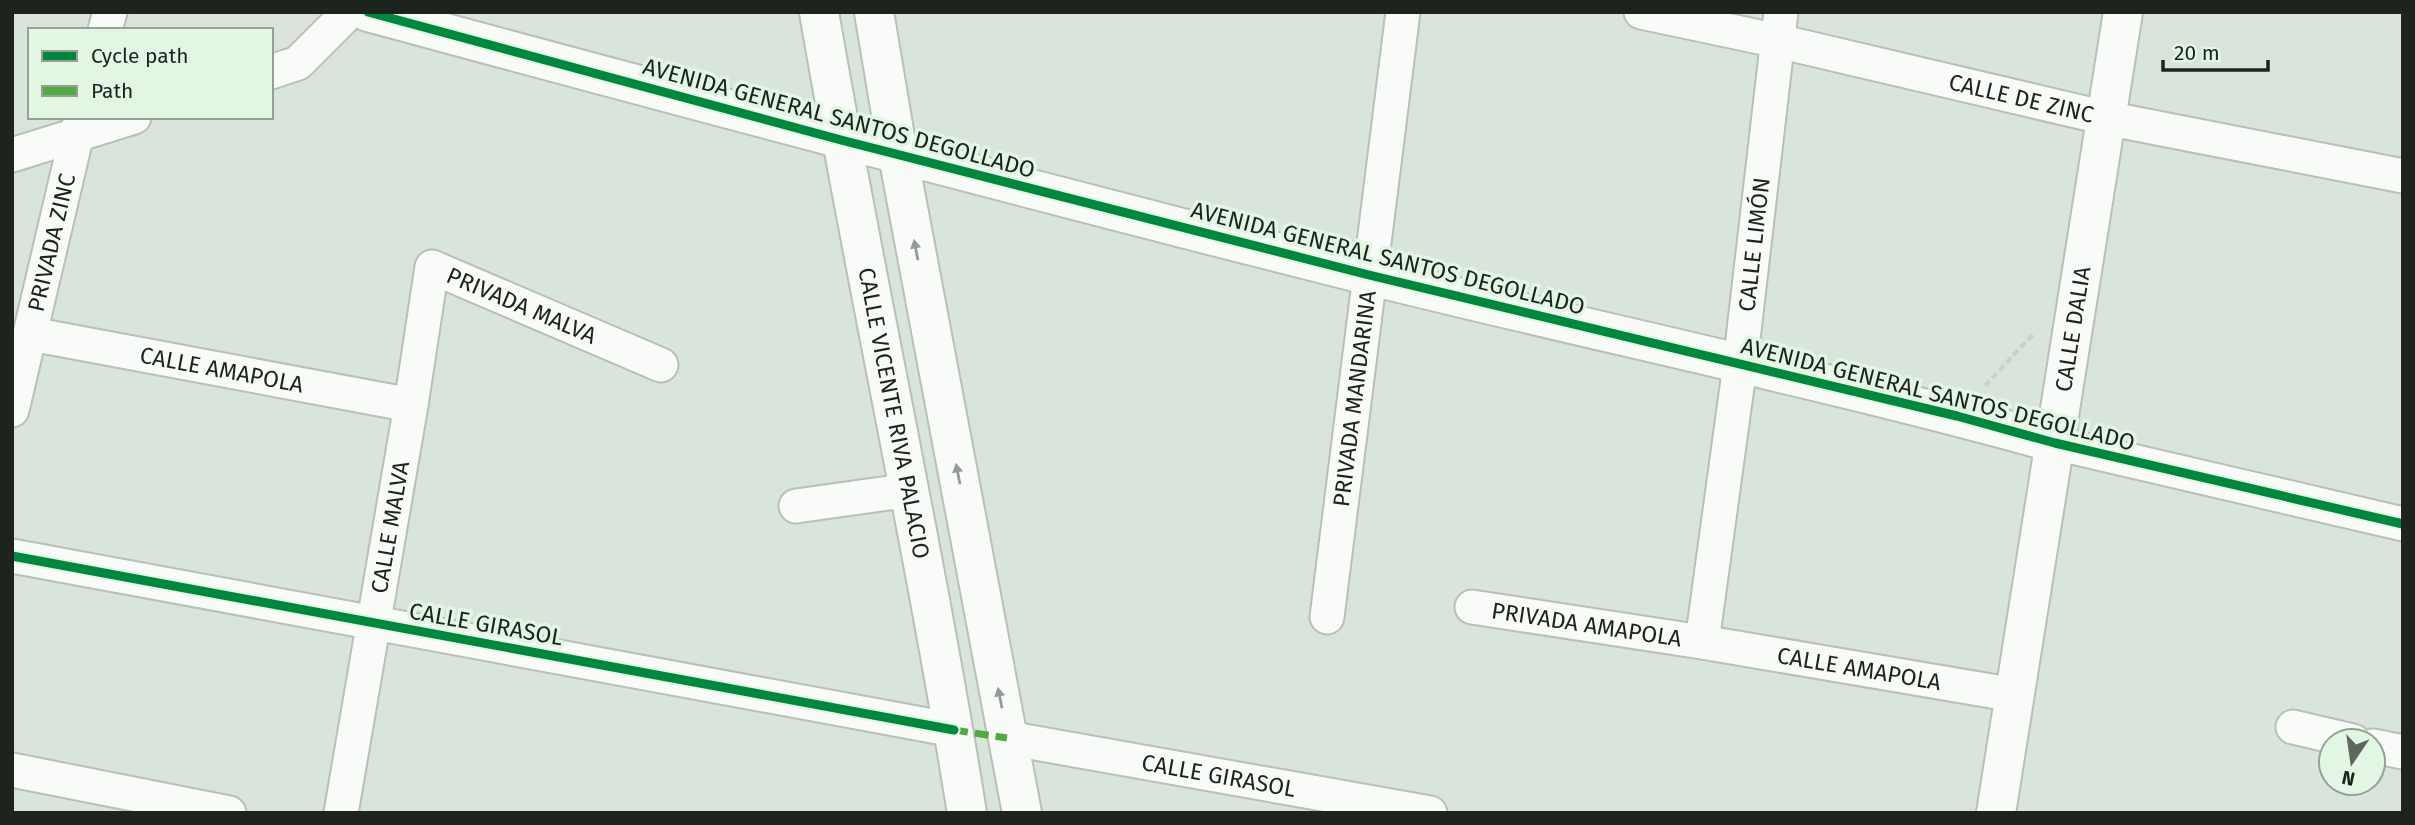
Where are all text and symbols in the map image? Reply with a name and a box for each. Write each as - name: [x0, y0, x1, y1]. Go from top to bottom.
- legend: [28, 28, 273, 119]
- scale bar: [2163, 28, 2268, 72]
- text: 20 m: [2174, 40, 2220, 66]
- text: Cycle path: [91, 43, 189, 69]
- street label: AVENIDA GENERAL SANTOS DEGOLLADO: [640, 52, 1038, 184]
- street label: CALLE DE ZINC: [1946, 68, 2097, 129]
- text: Path: [91, 78, 133, 104]
- street label: PRIVADA ZINC: [22, 171, 81, 314]
- street label: CALLE LIMÓN: [1732, 176, 1776, 313]
- street label: AVENIDA GENERAL SANTOS DEGOLLADO: [1188, 195, 1588, 321]
- one-way arrow: [910, 239, 921, 261]
- street label: PRIVADA MALVA: [443, 261, 601, 350]
- street label: CALLE DALIA: [2049, 263, 2097, 394]
- street label: CALLE VICENTE RIVA PALACIO: [852, 265, 936, 561]
- street label: PRIVADA MANDARINA: [1327, 288, 1382, 509]
- street label: AVENIDA GENERAL SANTOS DEGOLLADO: [1738, 331, 2138, 457]
- street label: CALLE AMAPOLA: [138, 341, 306, 399]
- street label: CALLE MALVA: [365, 458, 415, 596]
- one-way arrow: [952, 463, 963, 485]
- street label: PRIVADA AMAPOLA: [1490, 596, 1684, 653]
- street label: CALLE GIRASOL: [407, 597, 565, 651]
- street label: CALLE AMAPOLA: [1775, 641, 1944, 696]
- one-way arrow: [994, 687, 1005, 709]
- north arrow: [2317, 727, 2387, 797]
- street label: CALLE GIRASOL: [1140, 748, 1298, 803]
- text: N: [2340, 765, 2357, 791]

